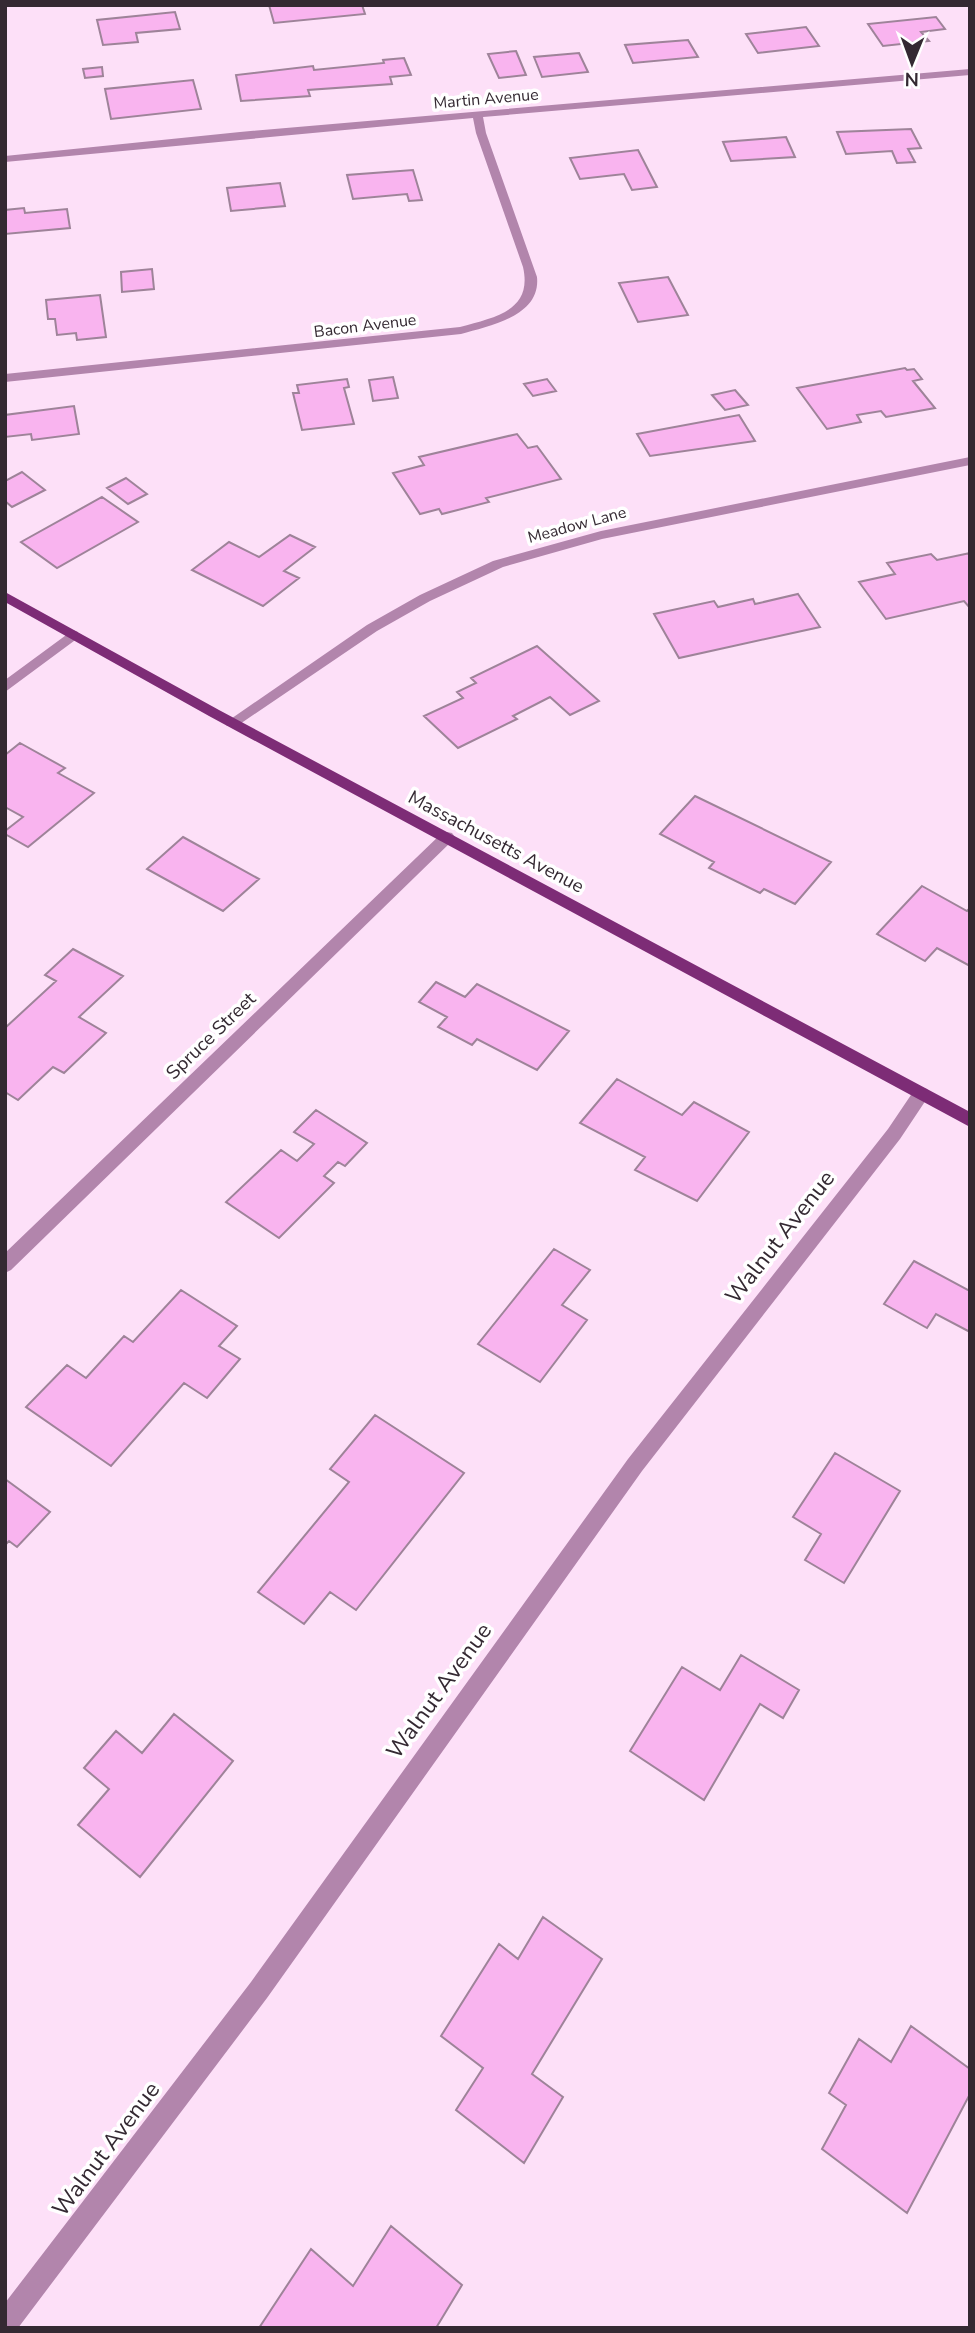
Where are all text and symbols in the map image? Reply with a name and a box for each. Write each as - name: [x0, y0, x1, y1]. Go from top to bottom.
- north arrow: [877, 28, 947, 98]
- text: N: [904, 66, 919, 92]
- street label: Martin Avenue: [433, 83, 539, 115]
- street label: Bacon Avenue: [312, 309, 418, 343]
- street label: Meadow Lane: [525, 501, 629, 549]
- street label: Massachusetts Avenue: [403, 785, 589, 899]
- street label: Spruce Street: [160, 986, 262, 1086]
- street label: Walnut Avenue: [718, 1164, 842, 1310]
- street label: Walnut Avenue: [379, 1617, 499, 1765]
- street label: Walnut Avenue: [45, 2075, 167, 2223]

